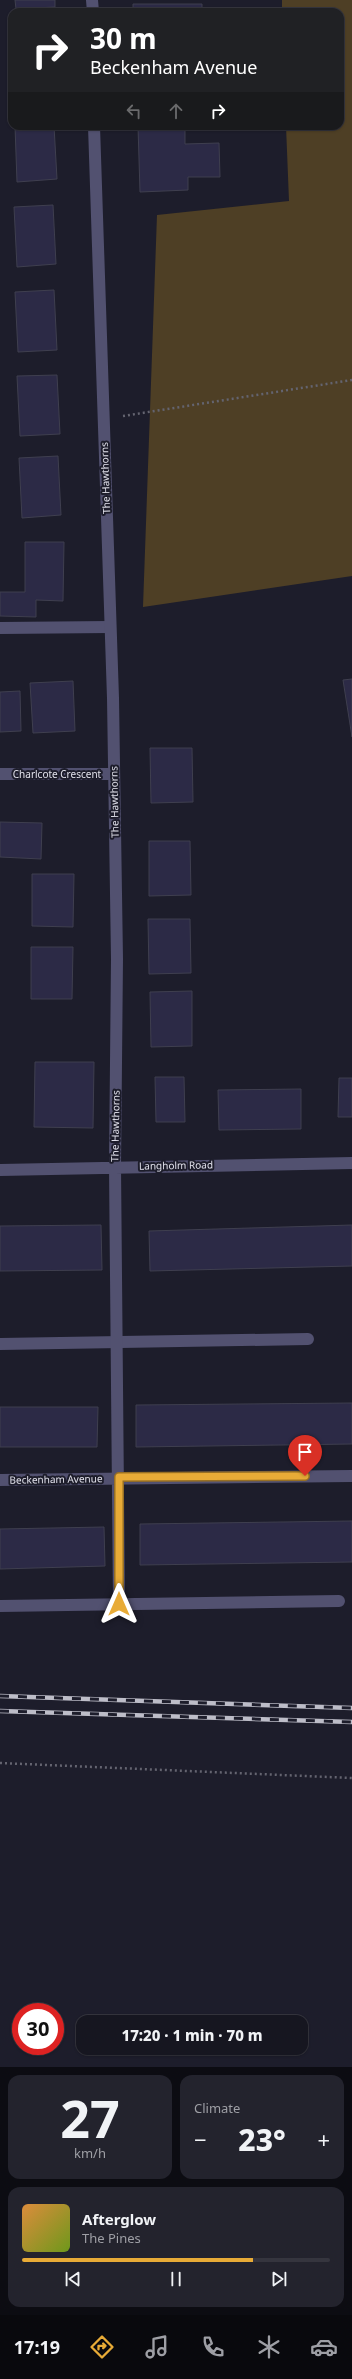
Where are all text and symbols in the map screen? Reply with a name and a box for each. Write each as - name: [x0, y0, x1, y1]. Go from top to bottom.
- text: 30 m: [90, 19, 157, 57]
- icon: right: [24, 24, 76, 76]
- text: Beckenham Avenue: [90, 55, 257, 79]
- icon: left: [123, 100, 145, 122]
- icon: ahead: [165, 100, 187, 122]
- icon: right: [207, 100, 229, 122]
- street label: The Hawthorns: [97, 442, 113, 514]
- street label: The Hawthorns: [106, 766, 122, 838]
- street label: Charlcote Crescent: [13, 767, 102, 781]
- street label: The Hawthorns: [107, 1090, 123, 1162]
- street label: Langholm Road: [139, 1157, 213, 1173]
- pin: [288, 1435, 322, 1476]
- icon: arrive: [294, 1441, 316, 1463]
- street label: Beckenham Avenue: [9, 1471, 103, 1487]
- position arrow: [98, 1583, 140, 1625]
- speed limit sign: 30: [12, 2003, 64, 2055]
- text: 17:20 · 1 min · 70 m: [121, 2025, 263, 2045]
- text: 27: [60, 2082, 120, 2153]
- text: Climate: [194, 2099, 240, 2117]
- text: 23°: [238, 2119, 286, 2160]
- text: −: [194, 2124, 207, 2154]
- text: +: [317, 2124, 330, 2154]
- text: km/h: [74, 2144, 106, 2162]
- text: Afterglow: [82, 2209, 156, 2229]
- text: The Pines: [82, 2229, 141, 2247]
- icon: previous: [62, 2268, 84, 2290]
- icon: pause: [165, 2268, 187, 2290]
- icon: next: [268, 2268, 290, 2290]
- icon: directions: [88, 2333, 116, 2361]
- icon: music: [143, 2333, 171, 2361]
- icon: phone: [199, 2333, 227, 2361]
- icon: climate: [255, 2333, 283, 2361]
- icon: car: [310, 2333, 338, 2361]
- text: 17:19: [14, 2335, 60, 2359]

